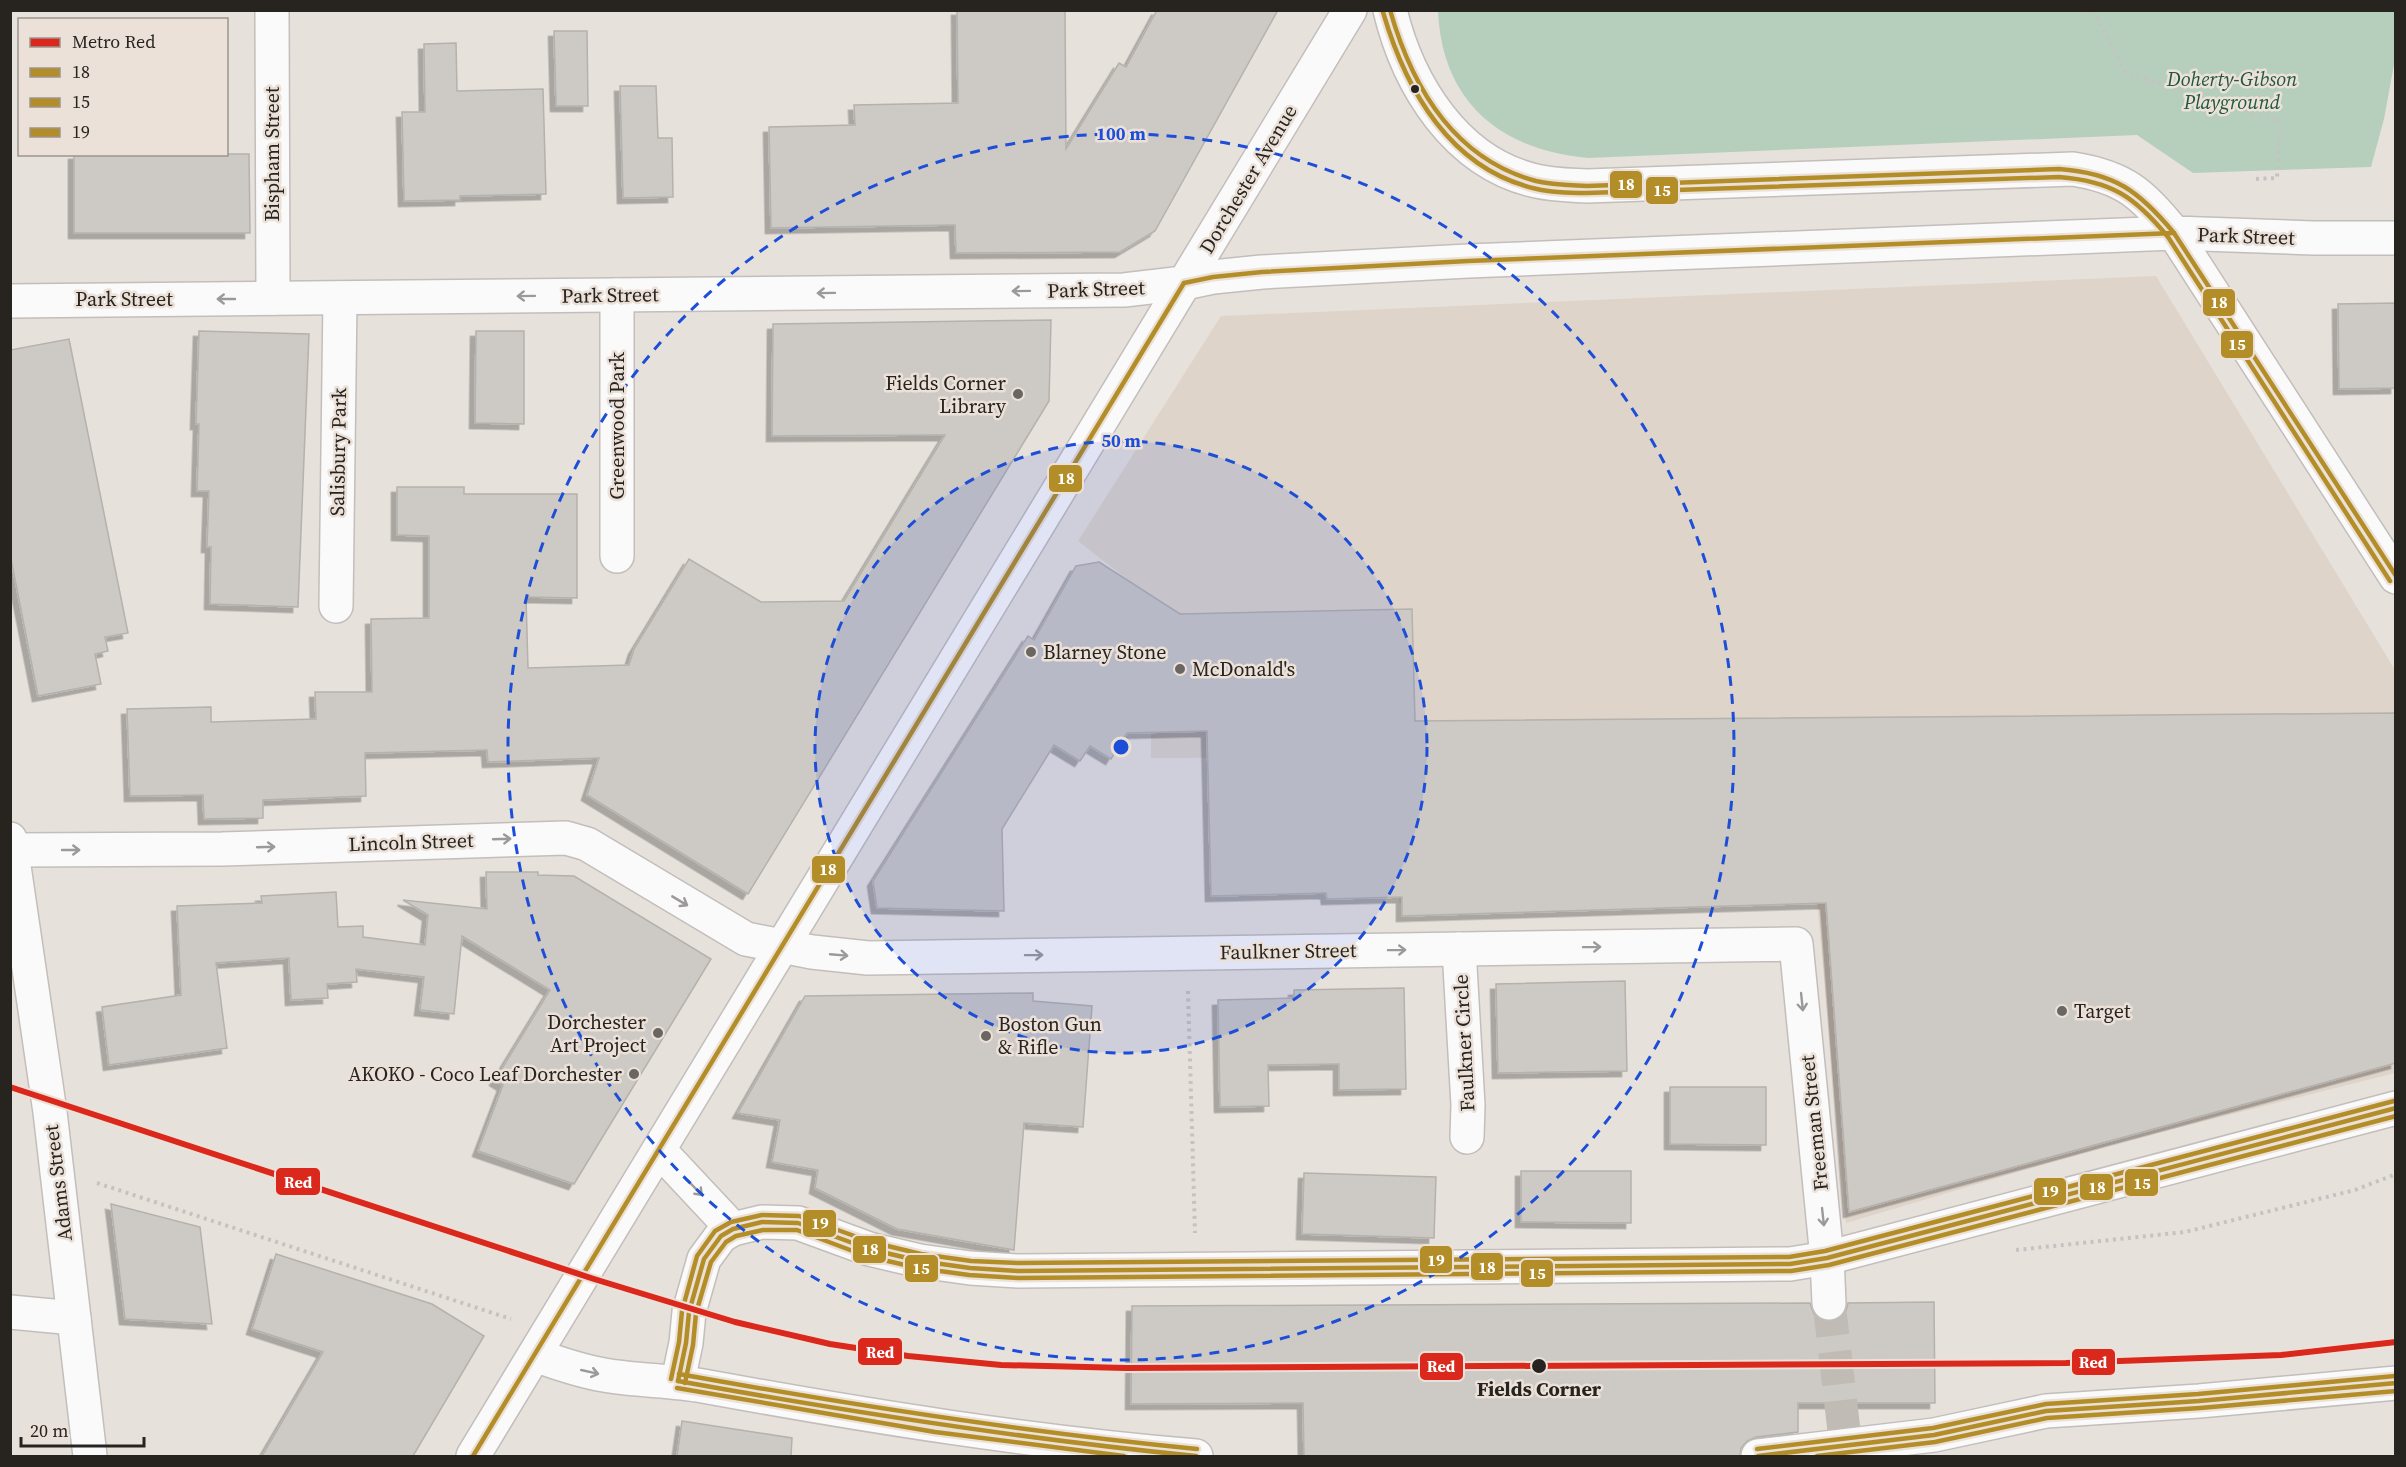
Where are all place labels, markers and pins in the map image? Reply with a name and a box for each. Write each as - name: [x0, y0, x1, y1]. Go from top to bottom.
- unlabelled marker: [1409, 83, 1421, 95]
- place label: Fields Corner Library: [885, 369, 1007, 420]
- marker: Fields Corner Library: [1011, 387, 1025, 401]
- place label: Blarney Stone: [1043, 638, 1167, 666]
- marker: Blarney Stone: [1024, 645, 1038, 659]
- place label: McDonald's: [1192, 655, 1295, 683]
- marker: McDonald's: [1173, 662, 1187, 676]
- centre of rings: [1111, 737, 1131, 757]
- place label: Target: [2074, 997, 2131, 1025]
- marker: Target: [2055, 1004, 2069, 1018]
- place label: Dorchester Art Project: [547, 1008, 647, 1059]
- place label: Boston Gun & Rifle: [998, 1010, 1102, 1061]
- marker: Dorchester Art Project: [651, 1026, 665, 1040]
- marker: Boston Gun & Rifle: [979, 1029, 993, 1043]
- place label: AKOKO - Coco Leaf Dorchester: [348, 1060, 623, 1088]
- marker: AKOKO - Coco Leaf Dorchester: [627, 1067, 641, 1081]
- marker: Fields Corner: [1530, 1357, 1548, 1375]
- place label: Fields Corner: [1477, 1375, 1602, 1403]

